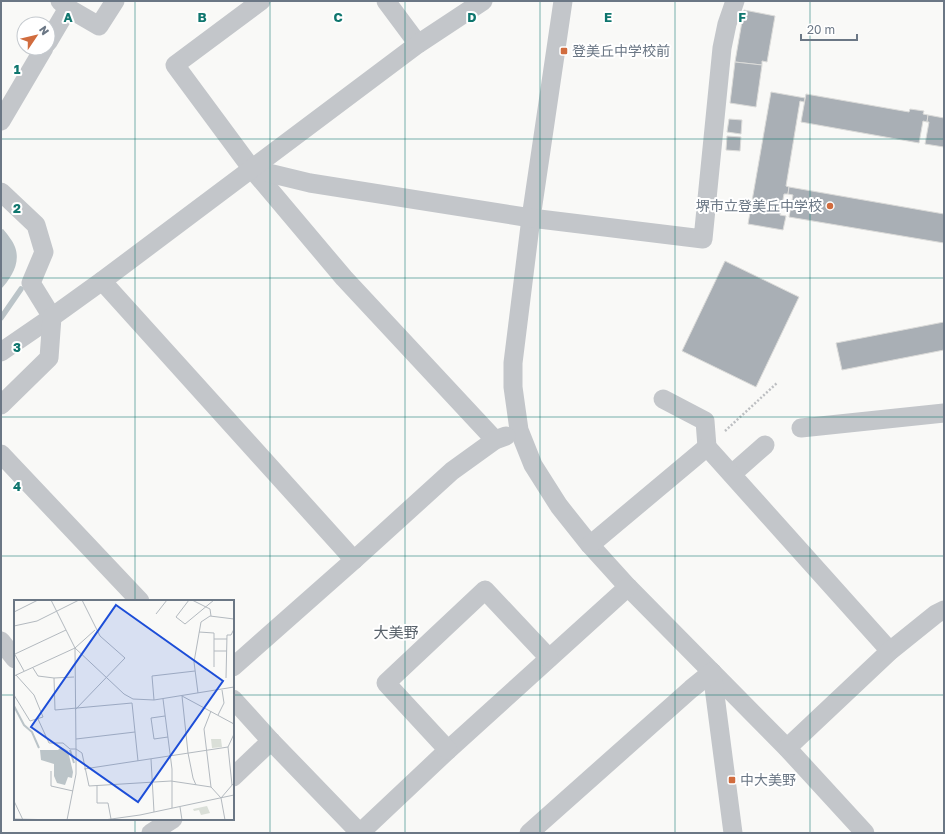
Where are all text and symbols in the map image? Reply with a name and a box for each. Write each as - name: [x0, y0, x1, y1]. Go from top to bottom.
- text: A: [63, 9, 73, 25]
- text: B: [197, 9, 207, 25]
- text: C: [333, 9, 343, 25]
- text: D: [467, 9, 477, 25]
- text: E: [604, 9, 612, 25]
- text: F: [738, 9, 746, 25]
- north arrow: [16, 16, 56, 56]
- scale bar: [801, 16, 857, 42]
- text: 20 m: [807, 22, 835, 37]
- text: N: [37, 23, 52, 37]
- place label: 登美丘中学校前: [572, 42, 670, 59]
- marker: 登美丘中学校前: [559, 46, 569, 56]
- text: 1: [14, 61, 21, 77]
- place label: 堺市立登美丘中学校: [696, 197, 822, 214]
- text: 2: [13, 200, 21, 216]
- marker: 堺市立登美丘中学校: [825, 201, 835, 211]
- text: 3: [13, 339, 21, 355]
- text: 4: [13, 478, 21, 494]
- inset map: [14, 600, 234, 820]
- district label: 大美野: [373, 623, 419, 641]
- place label: 中大美野: [740, 771, 796, 788]
- marker: 中大美野: [727, 775, 737, 785]

